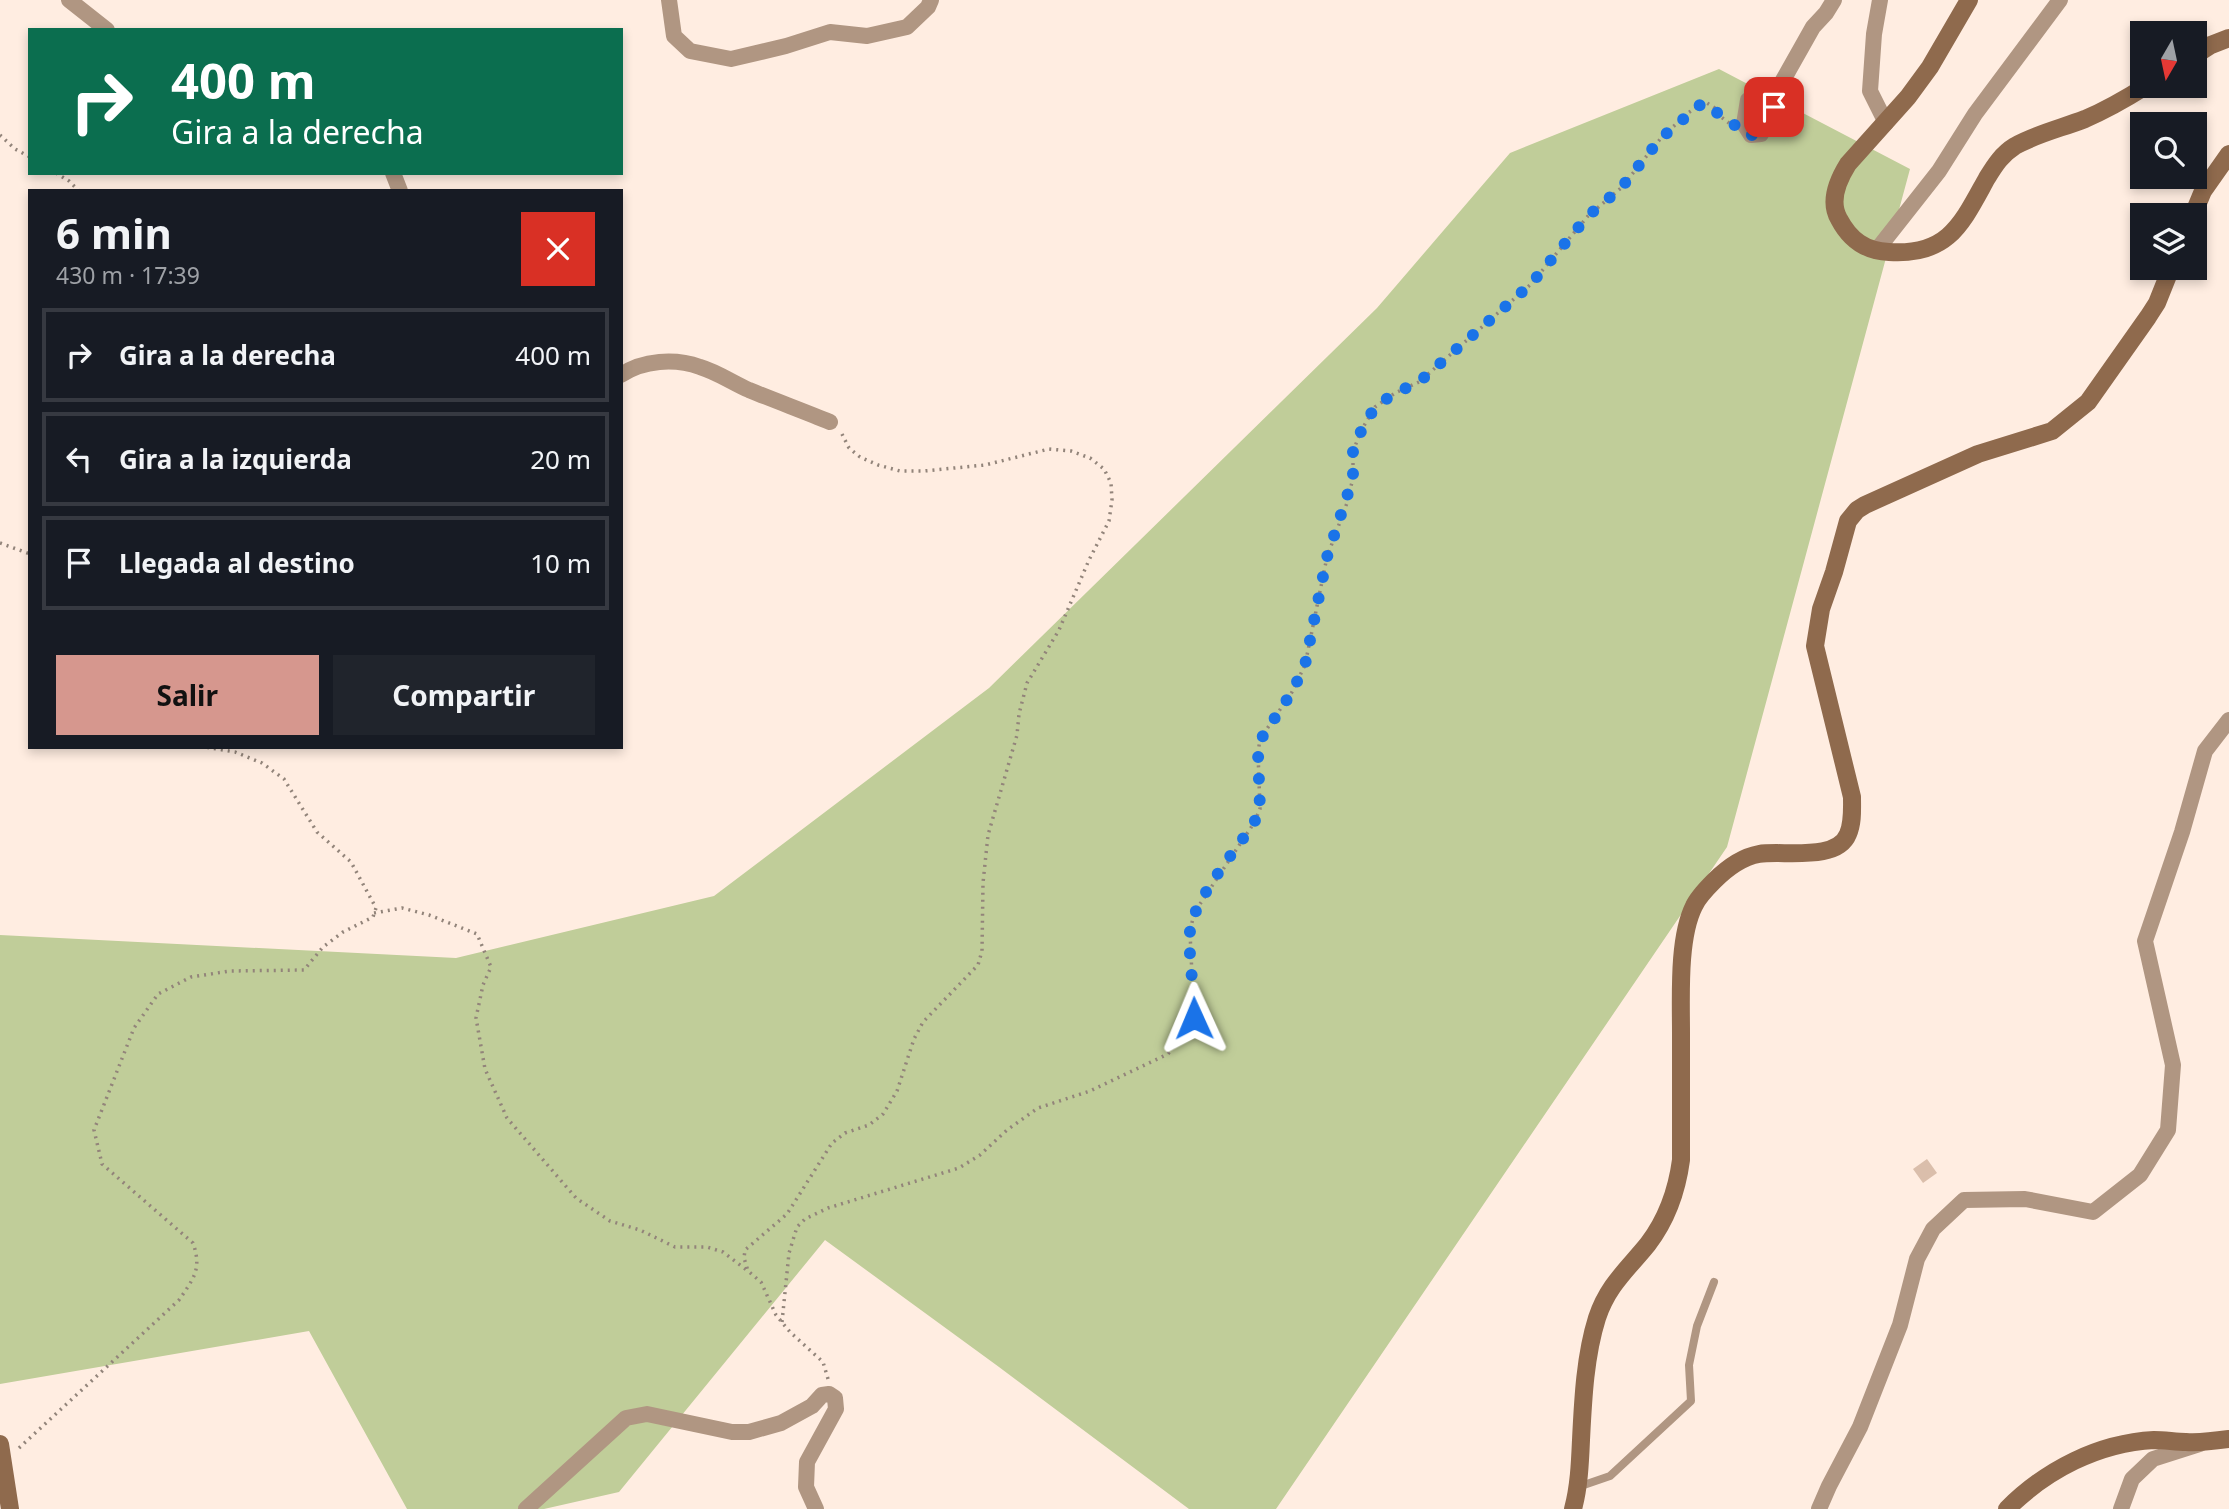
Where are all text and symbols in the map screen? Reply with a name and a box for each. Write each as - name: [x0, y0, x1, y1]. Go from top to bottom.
- north arrow: [2130, 21, 2207, 98]
- map controls: [2130, 21, 2207, 280]
- text: 400 m: [171, 47, 316, 113]
- icon: right: [56, 56, 147, 147]
- pin: [1744, 77, 1804, 137]
- icon: arrive: [1755, 88, 1793, 126]
- text: Gira a la derecha: [171, 110, 424, 153]
- button: search: [2130, 112, 2207, 189]
- button: layers: [2130, 203, 2207, 280]
- text: 6 min: [56, 204, 172, 261]
- button: close: [521, 212, 595, 286]
- text: 430 m · 17:39: [56, 259, 200, 291]
- icon: right: [60, 336, 98, 374]
- text: Gira a la derecha: [119, 337, 336, 373]
- text: 400 m: [515, 337, 591, 373]
- icon: left: [60, 440, 98, 478]
- text: Gira a la izquierda: [119, 441, 352, 477]
- text: 20 m: [530, 441, 591, 477]
- icon: arrive: [60, 544, 98, 582]
- text: Llegada al destino: [119, 545, 355, 581]
- text: 10 m: [530, 545, 591, 581]
- button: Salir: [56, 655, 319, 735]
- button: Compartir: [333, 655, 595, 735]
- position arrow: [1157, 981, 1231, 1055]

